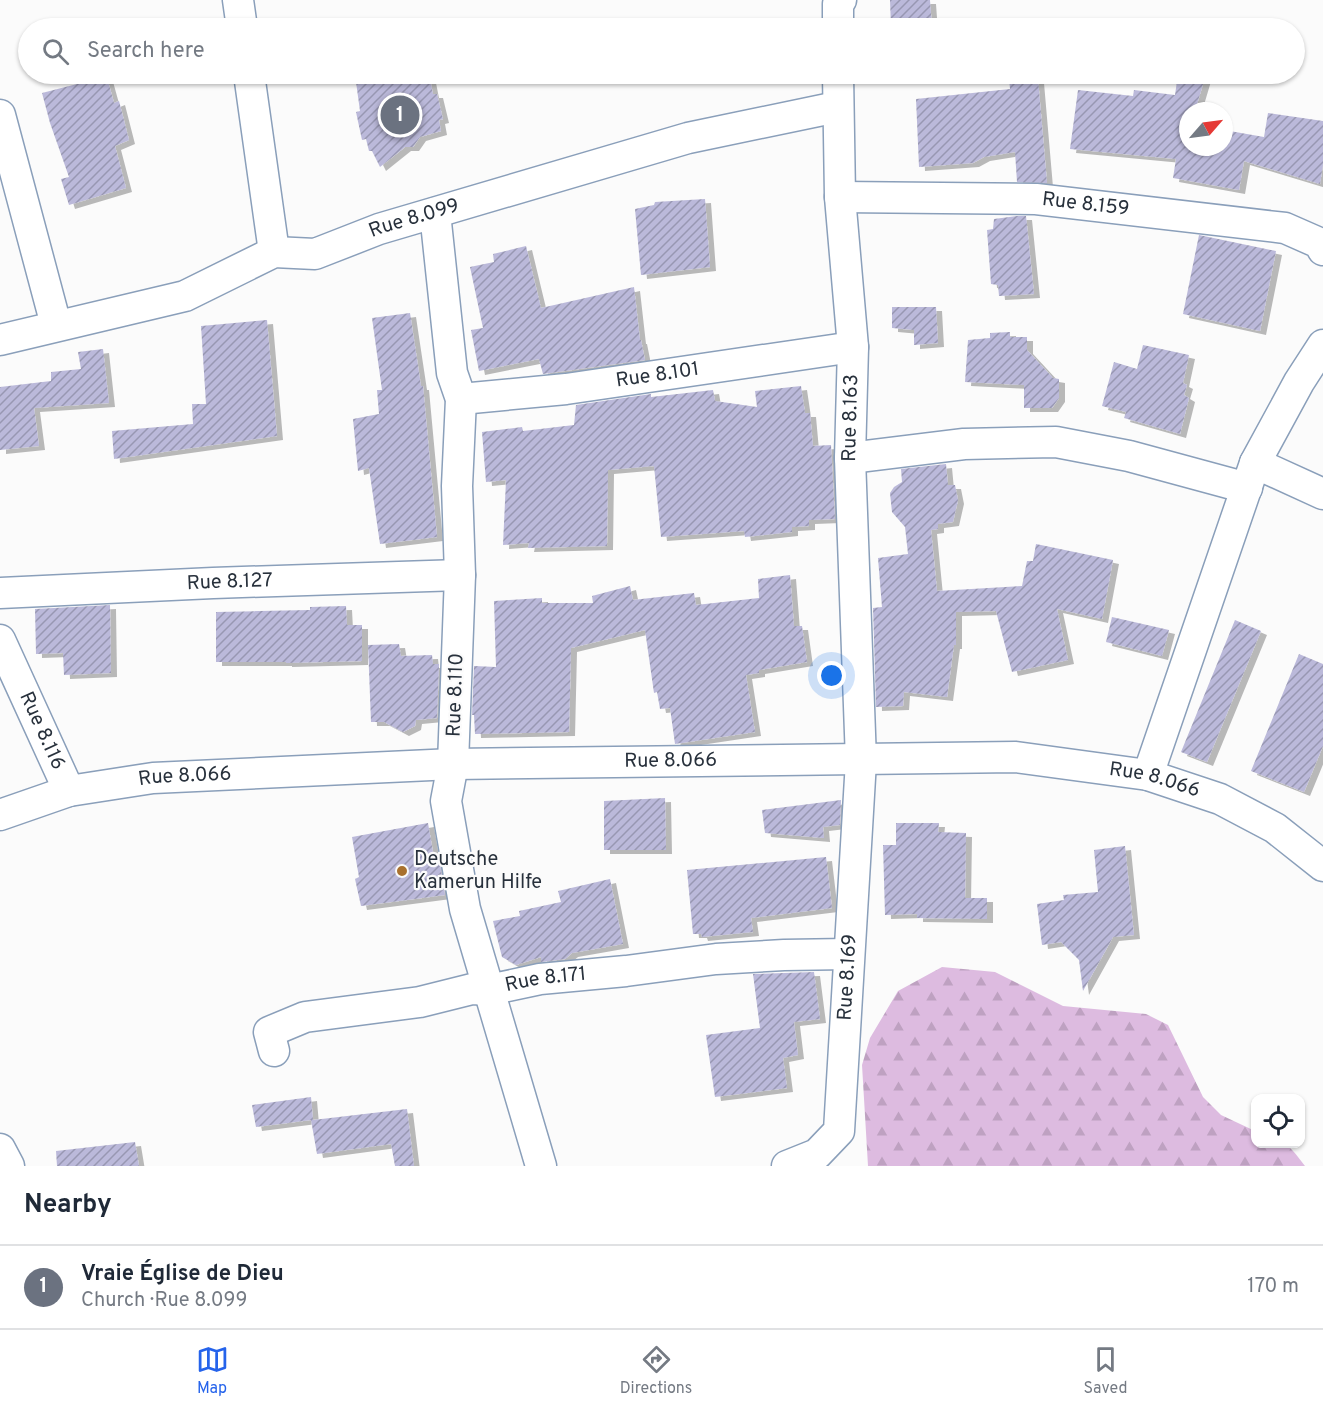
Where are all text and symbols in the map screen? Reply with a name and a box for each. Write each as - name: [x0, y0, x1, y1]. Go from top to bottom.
- search box: [18, 18, 1305, 84]
- icon: search: [39, 35, 72, 68]
- text: Search here: [87, 38, 205, 65]
- pin: 1: [380, 92, 420, 138]
- north arrow: [1179, 102, 1233, 156]
- street label: Rue 8.159: [1040, 187, 1131, 223]
- street label: Rue 8.099: [365, 193, 463, 245]
- street label: Rue 8.101: [614, 357, 701, 395]
- street label: Rue 8.163: [837, 374, 865, 462]
- street label: Rue 8.127: [186, 568, 273, 597]
- street label: Rue 8.110: [442, 653, 470, 737]
- your location: [817, 661, 846, 690]
- street label: Rue 8.116: [12, 688, 71, 774]
- street label: Rue 8.066: [624, 748, 717, 775]
- street label: Rue 8.066: [1107, 757, 1203, 804]
- street label: Rue 8.066: [137, 761, 232, 793]
- place label: Deutsche Kamerun Hilfe: [414, 847, 542, 896]
- marker: Deutsche Kamerun Hilfe: [395, 864, 409, 878]
- street label: Rue 8.169: [833, 933, 864, 1022]
- street label: Rue 8.171: [503, 962, 588, 999]
- map controls: [1251, 1094, 1305, 1148]
- button: locate: [1251, 1094, 1305, 1148]
- text: Nearby: [24, 1189, 112, 1222]
- text: Vraie Église de Dieu: [81, 1261, 284, 1288]
- text: 1: [40, 1274, 48, 1300]
- text: 170 m: [1247, 1274, 1299, 1300]
- text: Church · Rue 8.099: [81, 1288, 248, 1314]
- tab: Map: [196, 1343, 229, 1399]
- tab: Directions: [620, 1343, 692, 1399]
- tab: Saved: [1083, 1343, 1127, 1399]

